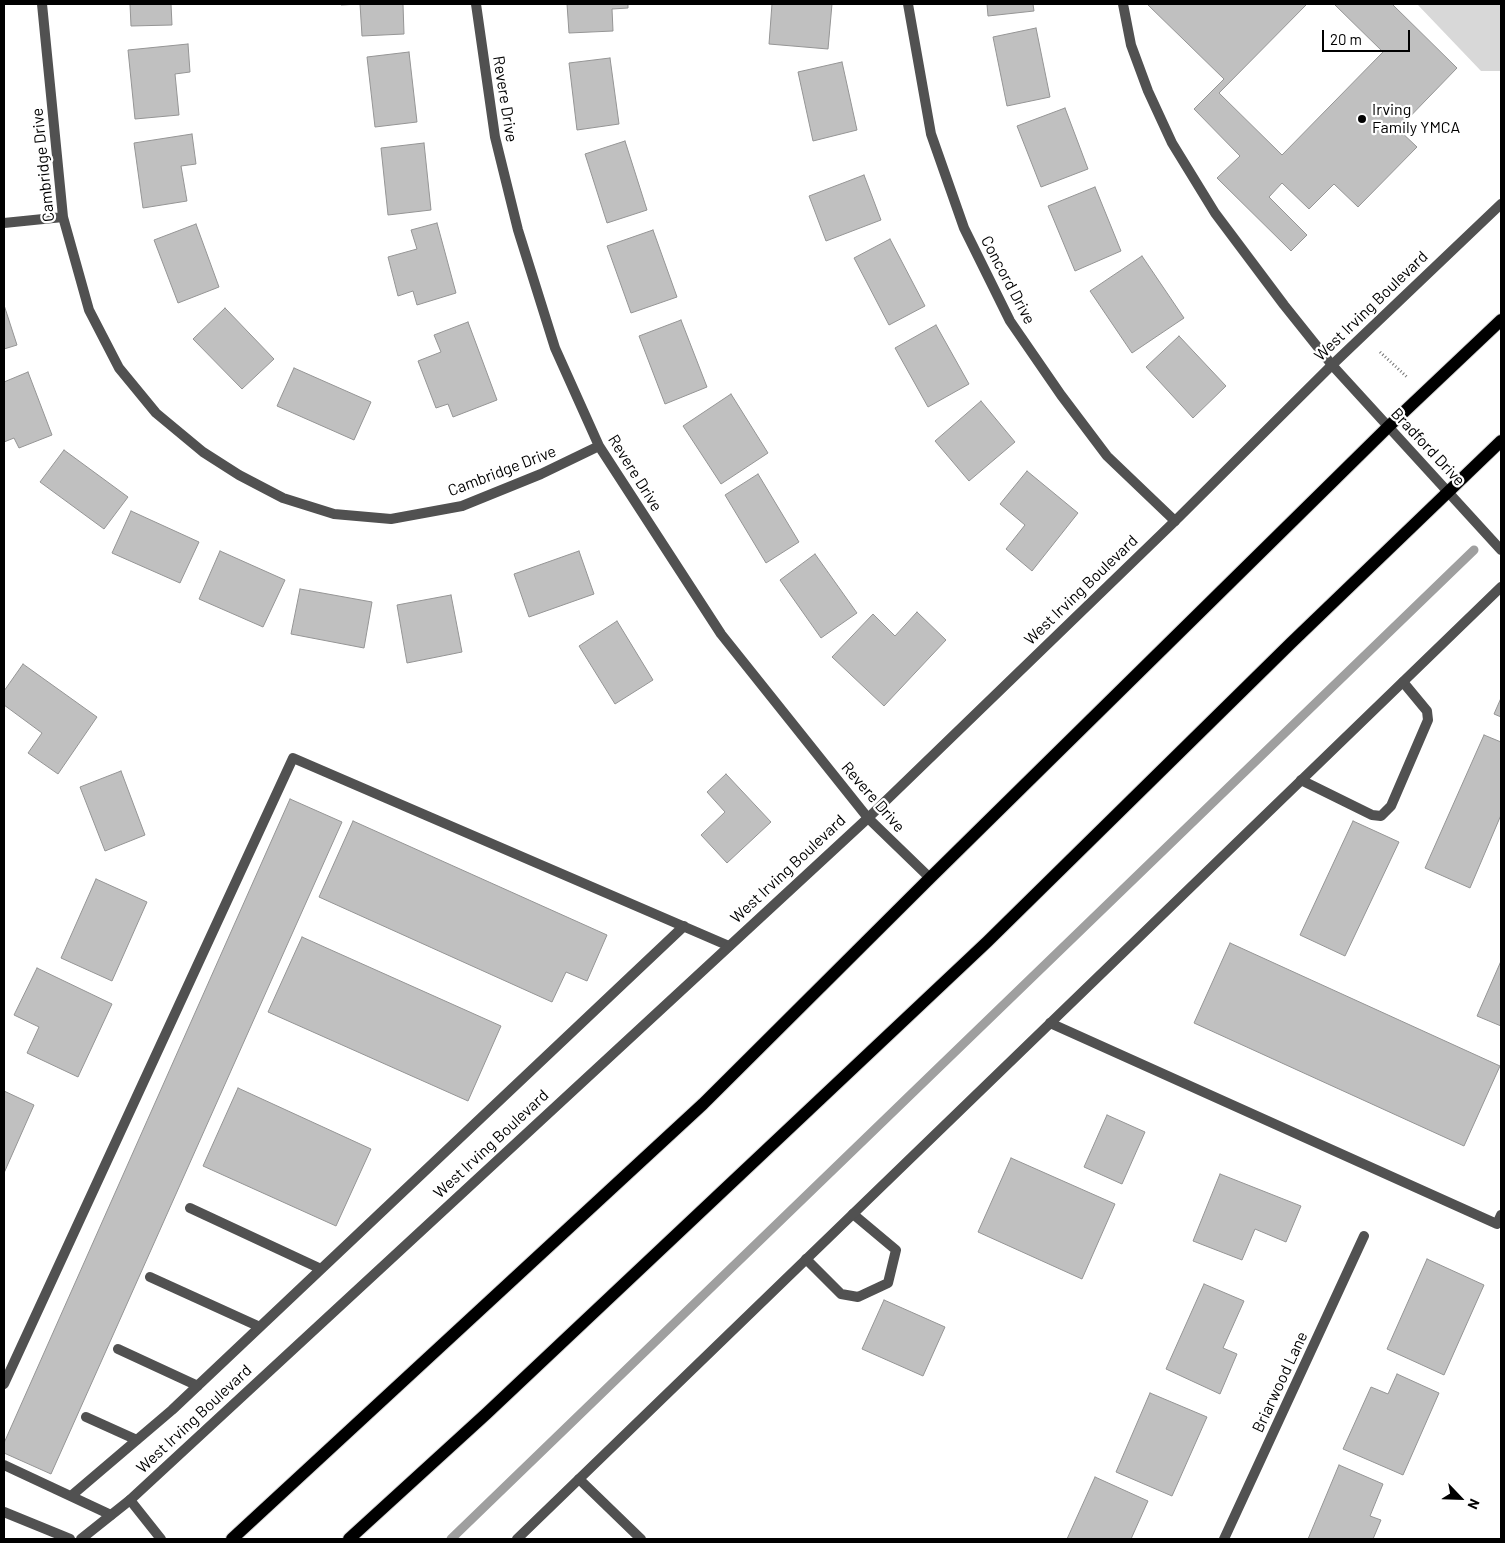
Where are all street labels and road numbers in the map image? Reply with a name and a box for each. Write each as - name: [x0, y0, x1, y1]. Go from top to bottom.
- street label: Revere Drive: [489, 55, 521, 143]
- street label: Cambridge Drive: [27, 107, 59, 223]
- street label: Concord Drive: [977, 233, 1039, 327]
- street label: West Irving Boulevard: [1310, 247, 1432, 365]
- street label: Bradford Drive: [1387, 404, 1469, 490]
- street label: Revere Drive: [604, 431, 666, 515]
- street label: Cambridge Drive: [445, 442, 559, 500]
- street label: West Irving Boulevard: [1020, 531, 1142, 649]
- street label: Revere Drive: [837, 758, 909, 836]
- street label: West Irving Boulevard: [727, 811, 849, 927]
- street label: West Irving Boulevard: [430, 1086, 552, 1202]
- street label: Briarwood Lane: [1248, 1328, 1312, 1436]
- street label: West Irving Boulevard: [133, 1361, 255, 1477]

